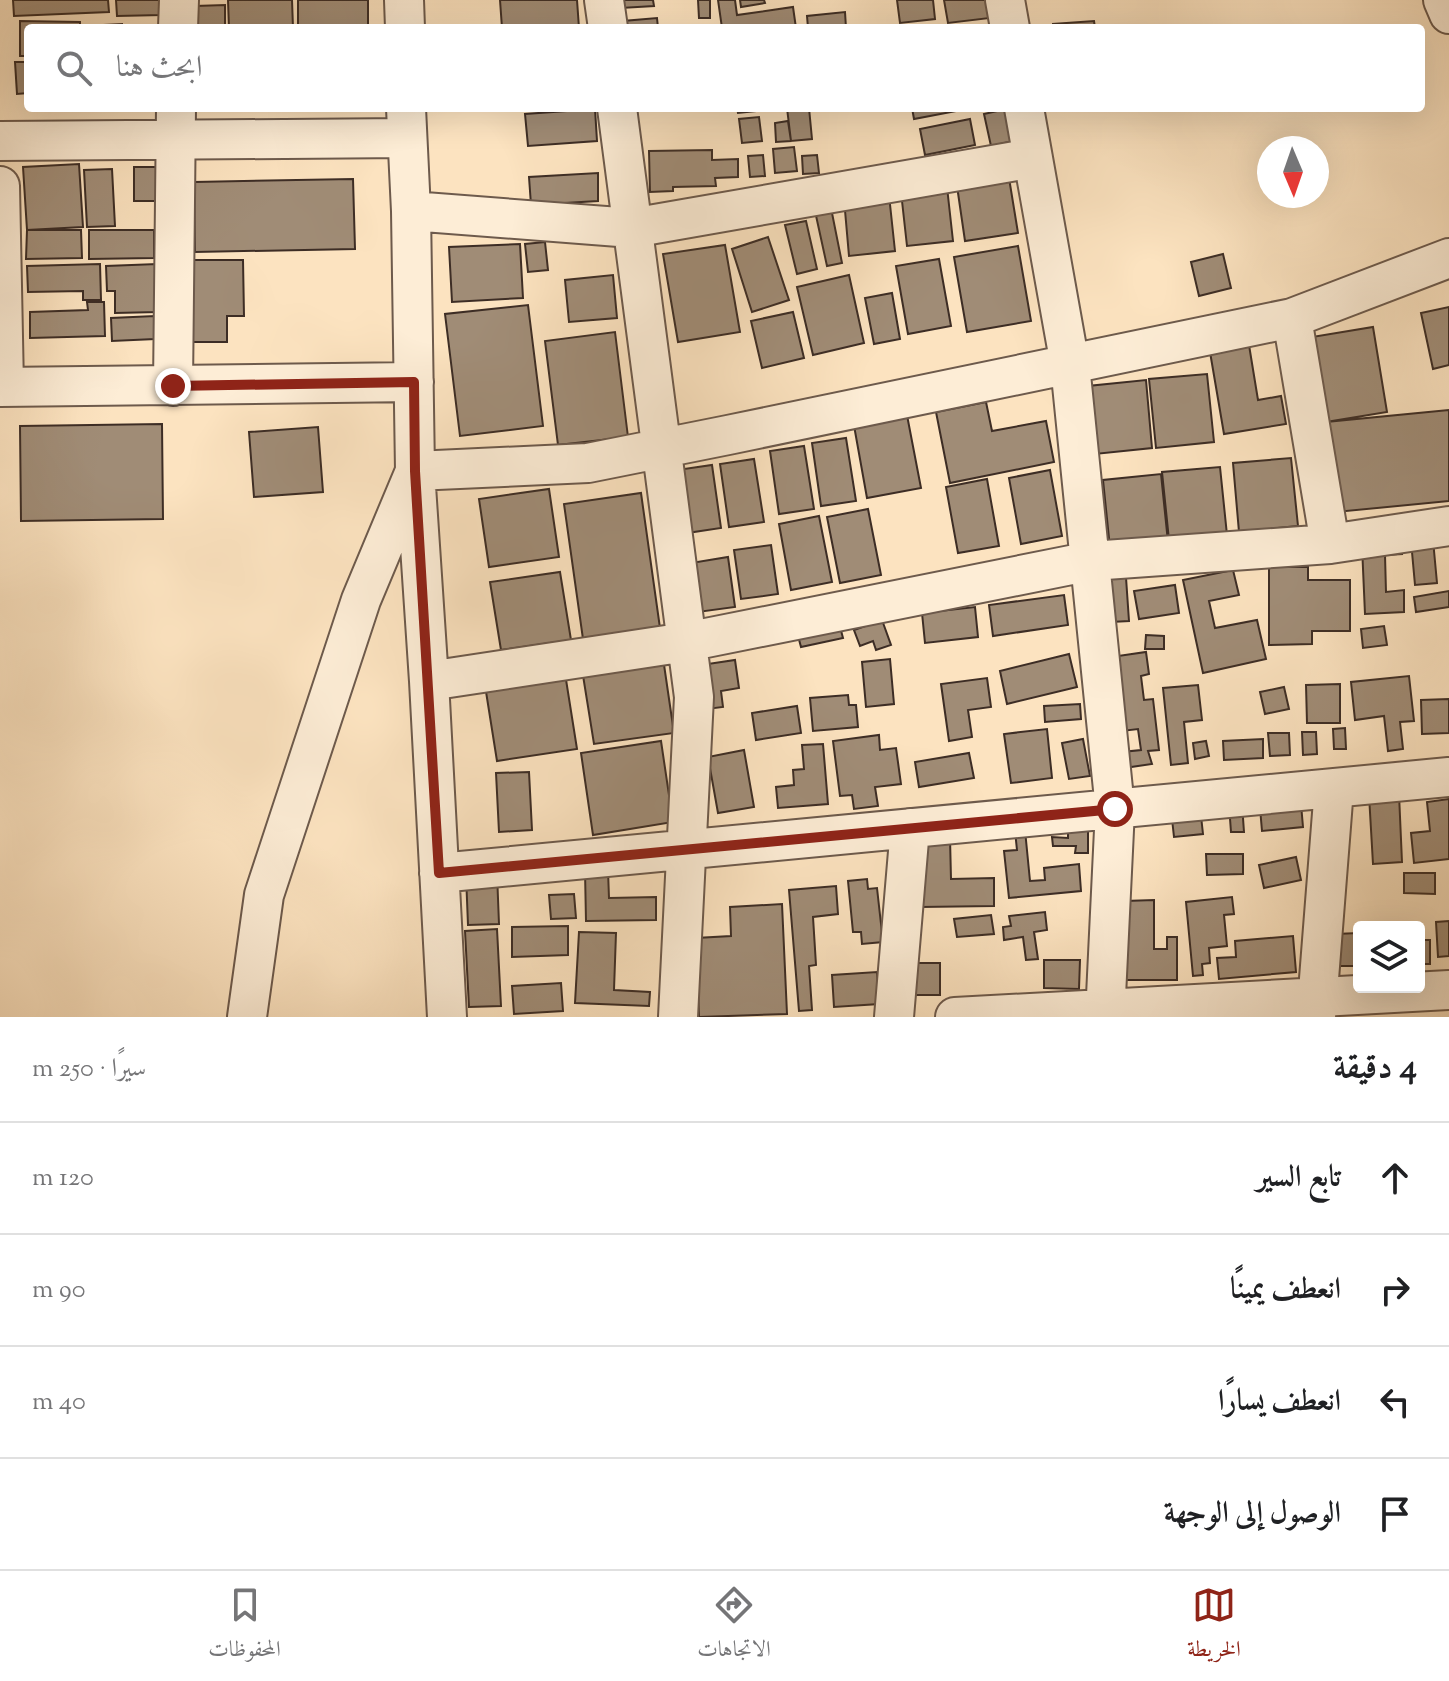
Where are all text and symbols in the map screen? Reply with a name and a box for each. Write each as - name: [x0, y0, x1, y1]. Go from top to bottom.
- search box: [24, 24, 1425, 112]
- icon: search: [52, 46, 96, 90]
- text: ابحث هنا: [116, 47, 202, 90]
- north arrow: [1257, 136, 1329, 208]
- route end: [155, 368, 191, 404]
- route start: [1097, 791, 1133, 827]
- map controls: [1353, 921, 1425, 993]
- button: layers: [1353, 921, 1425, 993]
- text: 4 دقيقة: [1333, 1044, 1417, 1093]
- text: سيرًا · 250 m: [32, 1051, 146, 1088]
- icon: ahead: [1373, 1156, 1417, 1200]
- text: تابع السير: [1256, 1157, 1341, 1200]
- text: 120 m: [32, 1160, 94, 1197]
- icon: right: [1373, 1268, 1417, 1312]
- text: انعطف يمينًا: [1230, 1269, 1341, 1312]
- text: 90 m: [32, 1272, 85, 1309]
- icon: left: [1373, 1380, 1417, 1424]
- text: انعطف يسارًا: [1218, 1381, 1341, 1424]
- text: 40 m: [32, 1384, 86, 1421]
- icon: arrive: [1373, 1492, 1417, 1536]
- text: الوصول إلى الوجهة: [1164, 1493, 1341, 1536]
- tab: المحفوظات: [208, 1583, 281, 1670]
- tab: الاتجاهات: [697, 1583, 771, 1670]
- tab: الخريطة: [1187, 1583, 1241, 1670]

